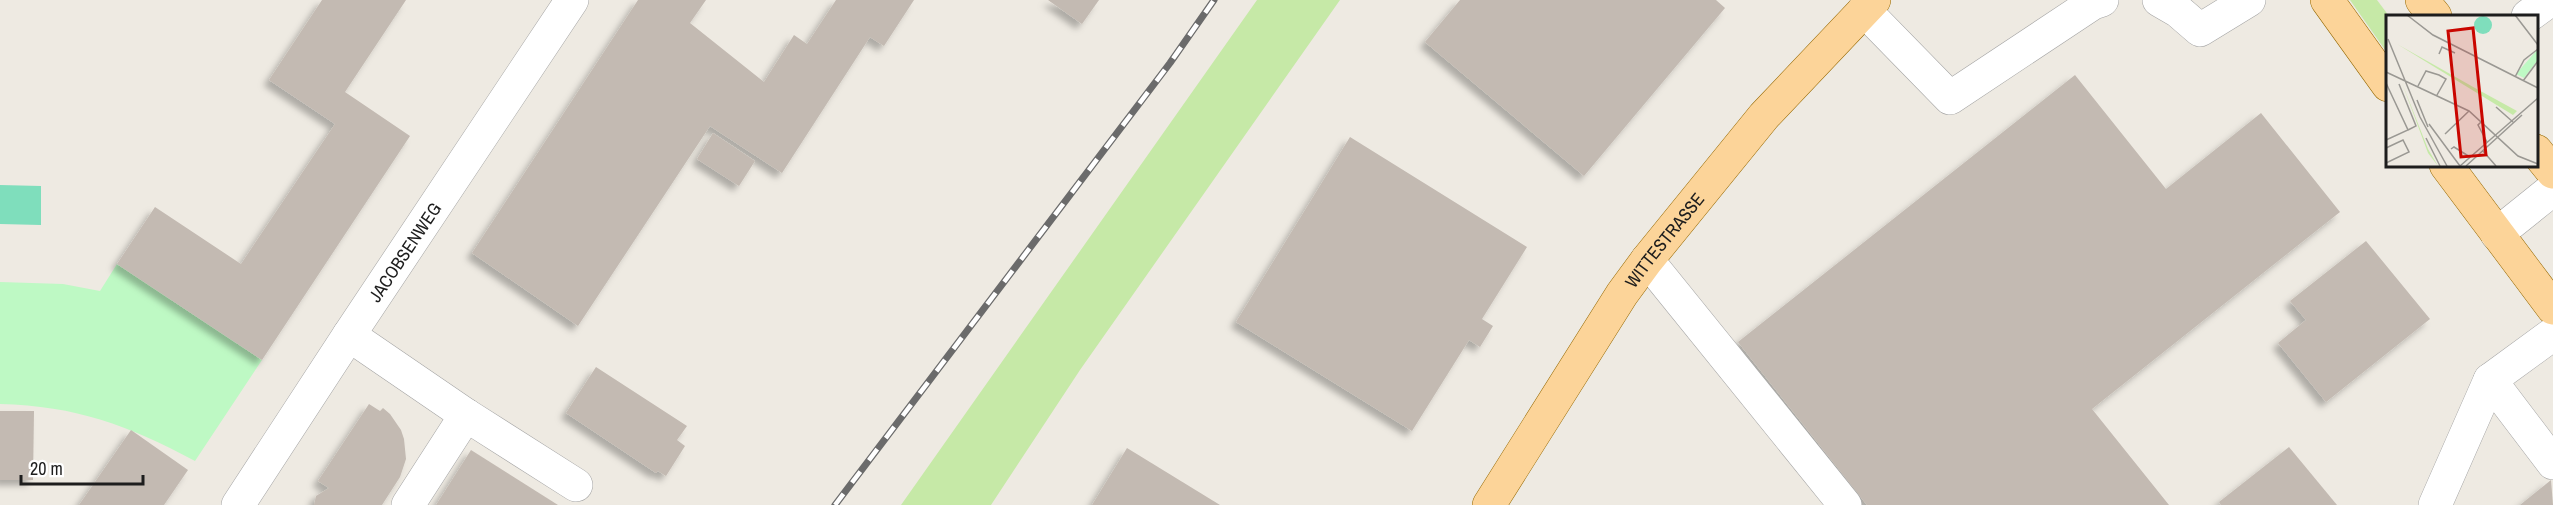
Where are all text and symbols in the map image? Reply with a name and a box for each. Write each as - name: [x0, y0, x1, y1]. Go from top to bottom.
- inset map: [2386, 15, 2538, 166]
- street label: WITTESTRASSE: [1619, 187, 1710, 292]
- street label: JACOBSENWEG: [362, 197, 447, 307]
- scale bar: [21, 448, 142, 486]
- text: 20 m: [30, 456, 63, 481]

